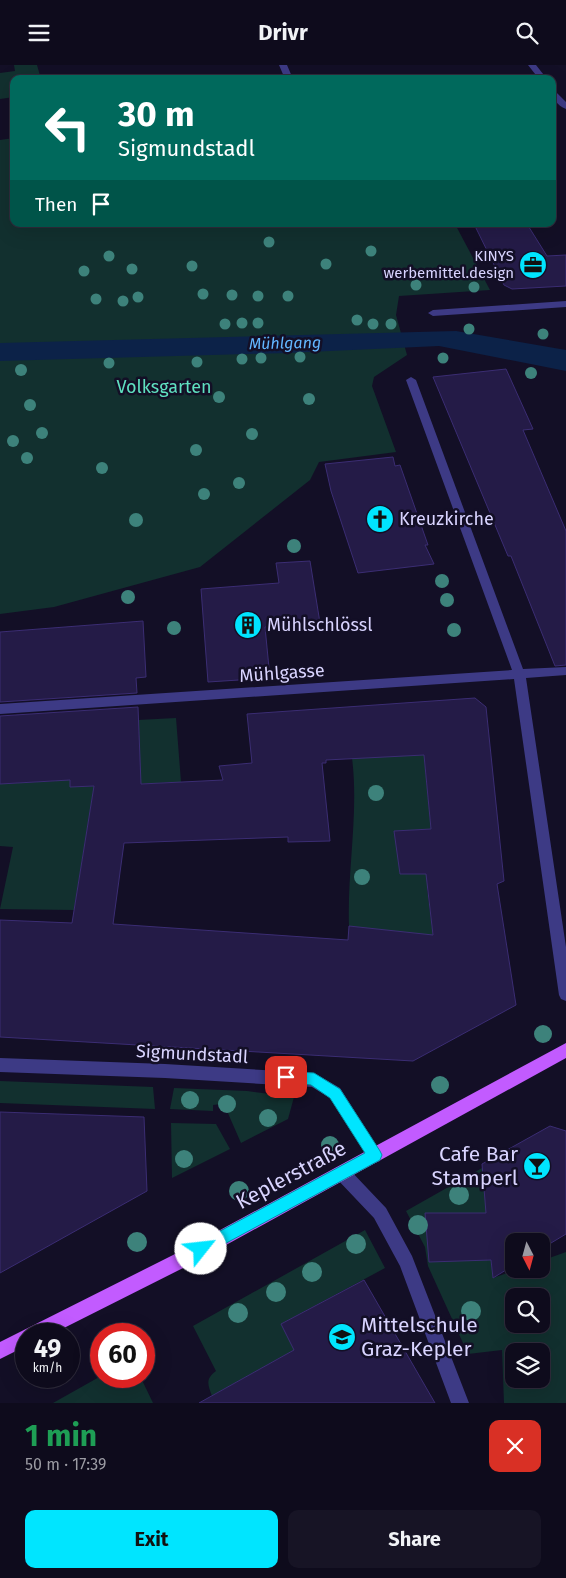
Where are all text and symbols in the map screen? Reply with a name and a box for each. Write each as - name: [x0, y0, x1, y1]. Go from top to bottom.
- icon: menu: [25, 19, 53, 47]
- text: Drivr: [258, 19, 308, 46]
- icon: search: [513, 19, 541, 47]
- text: 30 m: [118, 93, 195, 135]
- icon: left: [35, 95, 100, 160]
- text: Sigmundstadl: [118, 135, 255, 162]
- icon: arrive: [87, 190, 115, 218]
- text: Then: [35, 193, 77, 216]
- place label: KINYS werbemittel.design: [383, 247, 514, 282]
- office icon: KINYS werbemittel.design: [518, 250, 548, 280]
- water label: Mühlgang: [249, 333, 321, 353]
- park label: Volksgarten: [116, 376, 212, 398]
- church icon: Kreuzkirche: [365, 504, 395, 534]
- place label: Kreuzkirche: [399, 508, 494, 530]
- building icon: Mühlschlössl: [233, 610, 263, 640]
- place label: Mühlschlössl: [267, 614, 372, 636]
- street label: Mühlgasse: [239, 659, 325, 687]
- street label: Sigmundstadl: [135, 1040, 249, 1068]
- pin: [265, 1056, 307, 1098]
- icon: arrive: [272, 1063, 300, 1091]
- street label: Keplerstraße: [231, 1135, 351, 1215]
- place label: Cafe Bar Stamperl: [432, 1141, 518, 1191]
- bar icon: Cafe Bar Stamperl: [522, 1151, 552, 1181]
- position arrow: [174, 1222, 226, 1274]
- north arrow: [505, 1233, 550, 1277]
- map controls: [505, 1233, 550, 1388]
- button: search: [505, 1288, 550, 1333]
- place label: Mittelschule Graz-Kepler: [361, 1312, 478, 1362]
- school or university icon: Mittelschule Graz-Kepler: [327, 1322, 357, 1352]
- speed limit sign: 60: [90, 1323, 155, 1388]
- text: 49: [34, 1334, 61, 1364]
- button: layers: [505, 1343, 550, 1388]
- text: km/h: [33, 1361, 62, 1375]
- text: 1 min: [25, 1418, 97, 1454]
- button: close: [489, 1420, 541, 1472]
- text: 50 m · 17:39: [25, 1455, 106, 1474]
- button: Exit: [25, 1510, 278, 1568]
- button: Share: [288, 1510, 541, 1568]

